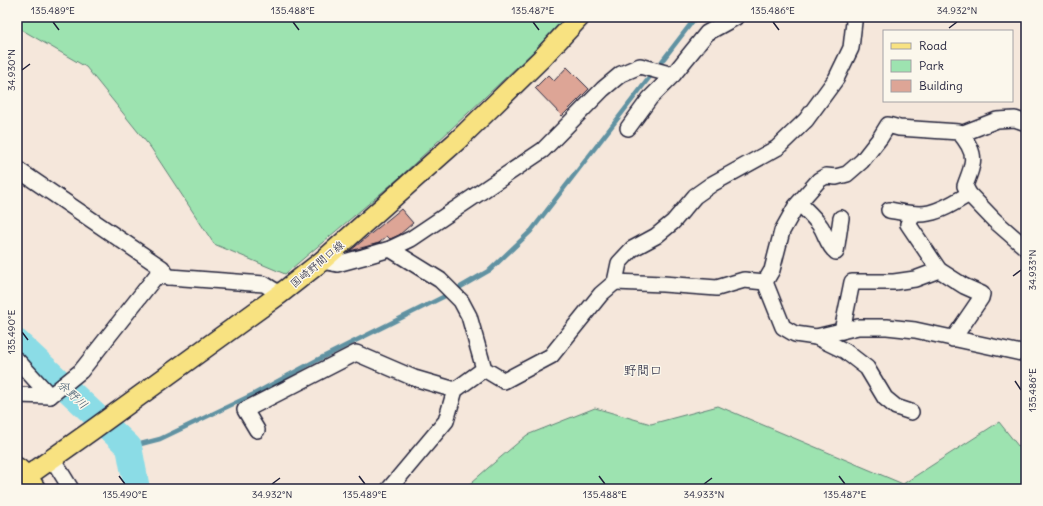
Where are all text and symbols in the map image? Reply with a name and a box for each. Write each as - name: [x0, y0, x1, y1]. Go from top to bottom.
- text: 135.489°E: [31, 4, 75, 17]
- text: 135.488°E: [271, 4, 315, 17]
- text: 135.487°E: [512, 4, 555, 17]
- text: 135.486°E: [751, 4, 795, 17]
- text: 34.932°N: [937, 4, 977, 17]
- legend: [883, 30, 1013, 102]
- text: Road: [919, 38, 947, 53]
- text: 34.930°N: [5, 49, 18, 91]
- text: Park: [919, 58, 944, 73]
- text: Building: [919, 78, 963, 93]
- street label: 国崎野間口線: [287, 237, 347, 291]
- text: 34.933°N: [1026, 250, 1039, 290]
- text: 135.490°E: [5, 310, 18, 354]
- district label: 野間口: [623, 362, 663, 379]
- text: 135.486°E: [1026, 368, 1039, 412]
- water label: 余野川: [55, 376, 91, 412]
- text: 135.490°E: [103, 488, 147, 501]
- text: 34.932°N: [252, 488, 292, 501]
- text: 135.489°E: [343, 488, 387, 501]
- text: 135.488°E: [583, 488, 627, 501]
- text: 34.933°N: [684, 488, 724, 501]
- text: 135.487°E: [824, 488, 867, 501]

